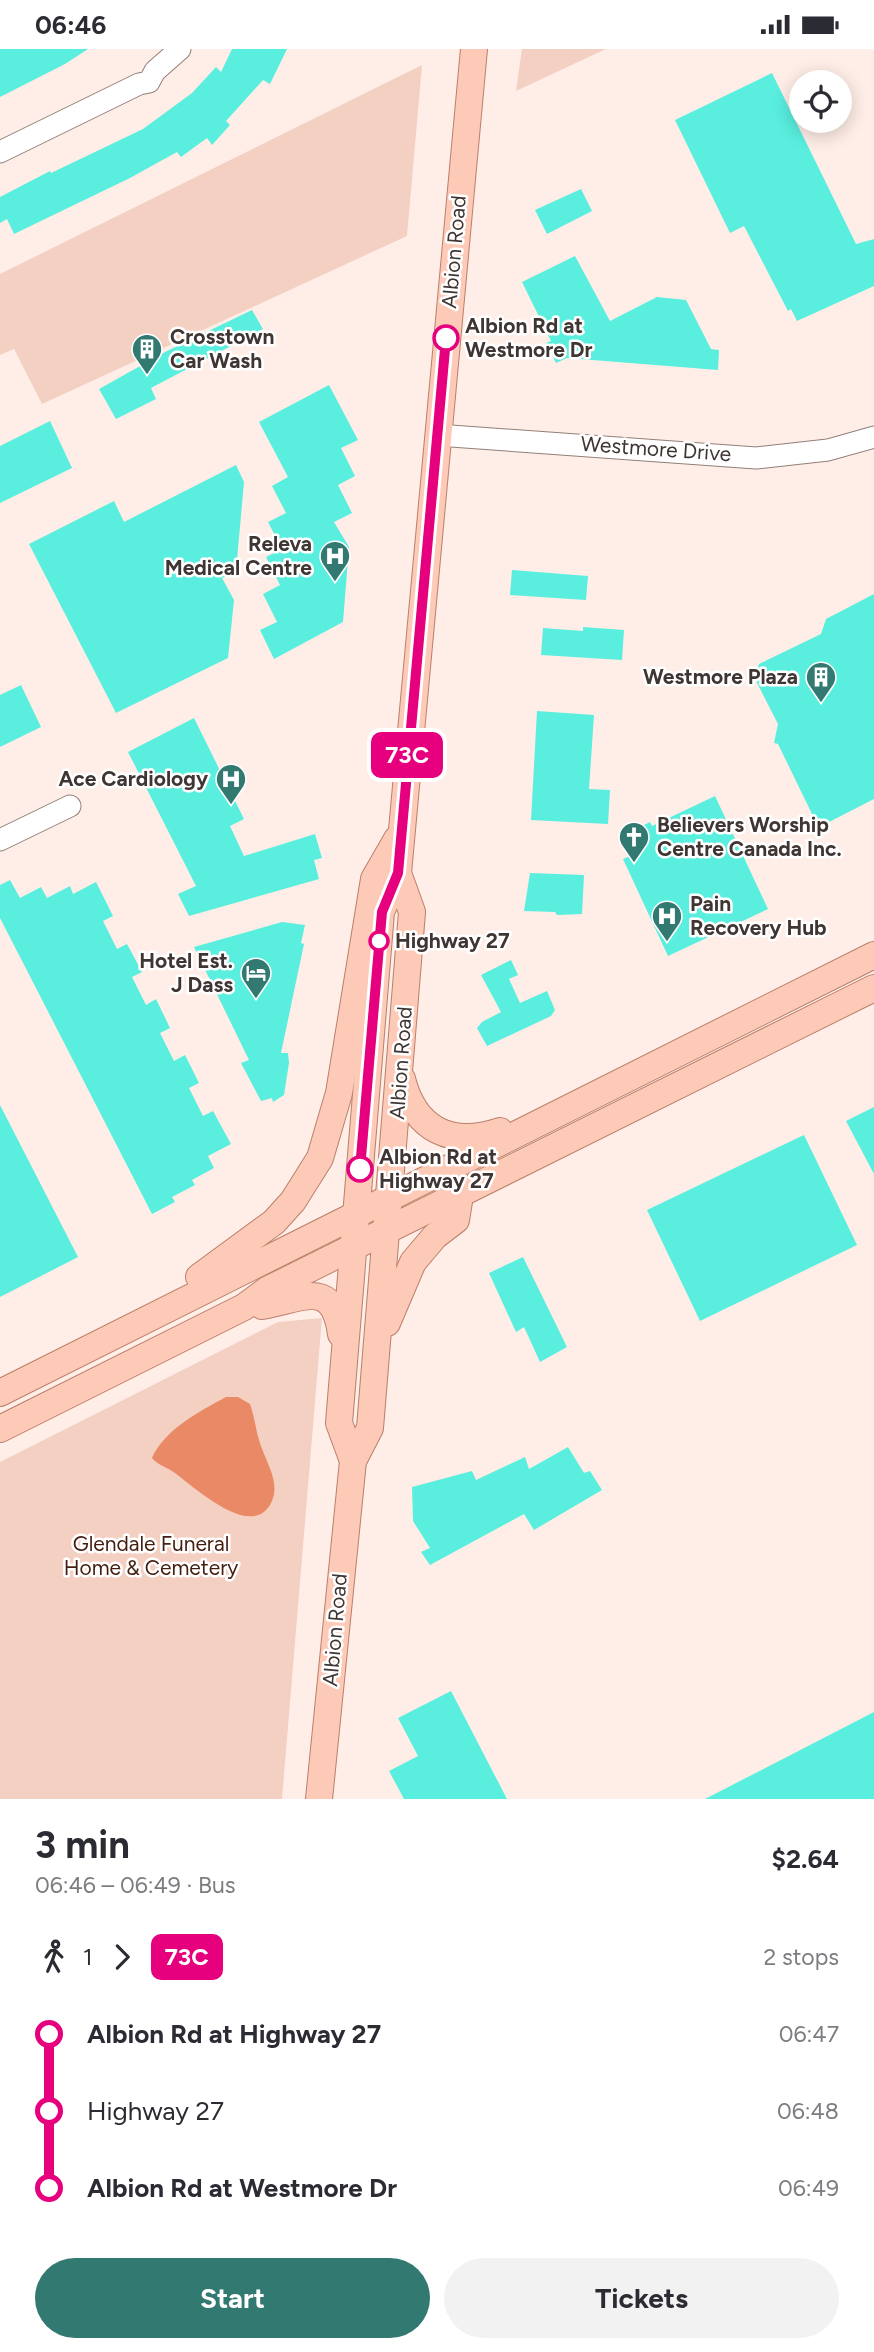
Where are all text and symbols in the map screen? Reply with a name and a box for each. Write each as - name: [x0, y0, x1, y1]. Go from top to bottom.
- text: 06:46: [35, 9, 106, 41]
- map controls: [789, 70, 852, 133]
- button: locate: [789, 70, 852, 133]
- street label: Albion Road: [436, 194, 471, 310]
- place label: Albion Rd at Westmore Dr: [465, 313, 592, 362]
- place label: Crosstown Car Wash: [170, 324, 274, 373]
- marker: Albion Rd at Westmore Dr: [433, 325, 459, 351]
- building icon: Crosstown Car Wash: [130, 332, 164, 376]
- street label: Westmore Drive: [580, 431, 732, 466]
- place label: Releva Medical Centre: [165, 531, 312, 580]
- hospital icon: Releva Medical Centre: [318, 539, 352, 583]
- building icon: Westmore Plaza: [804, 660, 838, 704]
- place label: Westmore Plaza: [643, 664, 798, 689]
- line badge: 73C: [367, 732, 447, 778]
- text: 73C: [385, 740, 429, 769]
- hospital icon: Ace Cardiology: [214, 762, 248, 806]
- place label: Ace Cardiology: [58, 766, 209, 791]
- place label: Believers Worship Centre Canada Inc.: [657, 812, 842, 861]
- church icon: Believers Worship Centre Canada Inc.: [617, 820, 651, 864]
- place label: Pain Recovery Hub: [690, 891, 827, 940]
- hospital icon: Pain Recovery Hub: [650, 899, 684, 943]
- place label: Highway 27: [395, 928, 510, 953]
- marker: Highway 27: [369, 931, 389, 951]
- place label: Hotel Est. J Dass: [139, 948, 233, 997]
- hotel icon: Hotel Est. J Dass: [239, 956, 273, 1000]
- street label: Albion Road: [384, 1006, 417, 1120]
- place label: Albion Rd at Highway 27: [379, 1144, 497, 1193]
- marker: Albion Rd at Highway 27: [347, 1156, 373, 1182]
- park label: Glendale Funeral Home & Cemetery: [64, 1531, 238, 1580]
- street label: Albion Road: [317, 1572, 352, 1688]
- text: 3 min: [35, 1822, 130, 1868]
- text: $2.64: [772, 1843, 839, 1875]
- text: 06:46 – 06:49 · Bus: [35, 1871, 236, 1899]
- icon: walk: [35, 1938, 73, 1976]
- icon: forward: [103, 1938, 141, 1976]
- text: 73C: [165, 1942, 209, 1971]
- text: 1: [83, 1943, 93, 1971]
- text: 2 stops: [763, 1943, 839, 1971]
- text: Albion Rd at Highway 27: [87, 2018, 381, 2050]
- text: 06:47: [779, 2020, 839, 2048]
- text: Highway 27: [87, 2095, 224, 2127]
- text: 06:48: [777, 2097, 839, 2125]
- text: Albion Rd at Westmore Dr: [87, 2172, 397, 2204]
- text: 06:49: [778, 2174, 839, 2202]
- button: Start: [35, 2258, 430, 2338]
- button: Tickets: [444, 2258, 839, 2338]

